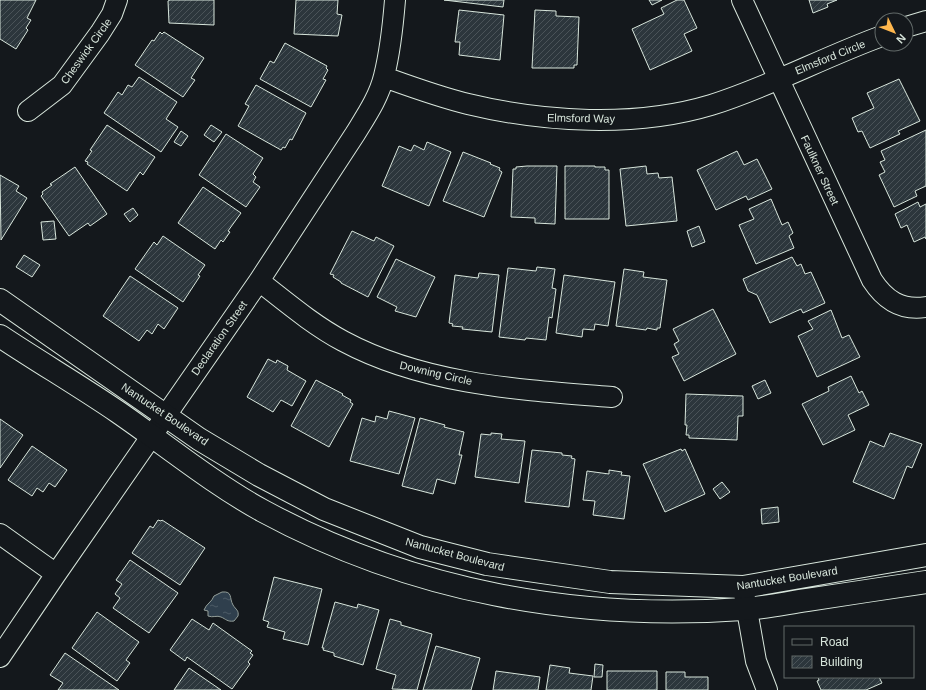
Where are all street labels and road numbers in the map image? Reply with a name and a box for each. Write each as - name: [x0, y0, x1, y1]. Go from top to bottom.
- street label: Cheswick Circle: [58, 16, 114, 86]
- street label: Elmsford Circle: [793, 37, 867, 77]
- street label: Elmsford Way: [547, 111, 616, 125]
- street label: Faulkner Street: [799, 133, 841, 207]
- street label: Declaration Street: [189, 298, 249, 378]
- street label: Downing Circle: [399, 359, 473, 387]
- street label: Nantucket Boulevard: [119, 380, 211, 448]
- street label: Nantucket Boulevard: [404, 535, 506, 573]
- street label: Nantucket Boulevard: [736, 564, 838, 592]

